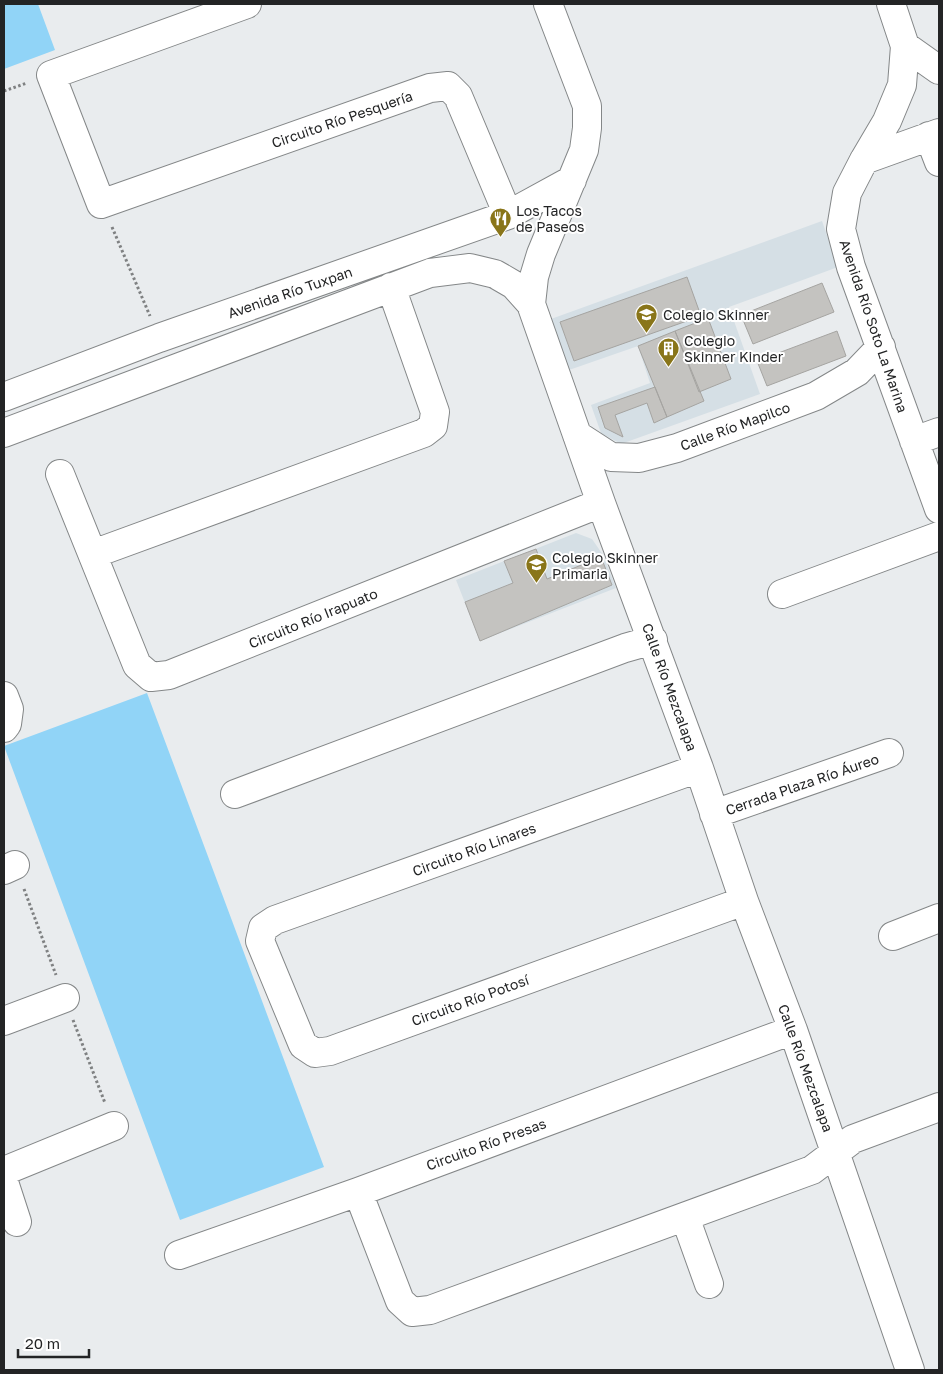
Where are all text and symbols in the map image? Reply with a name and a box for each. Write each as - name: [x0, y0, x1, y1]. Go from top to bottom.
- street label: Circuito Río Pesquería: [269, 87, 415, 151]
- place label: Los Tacos de Paseos: [516, 202, 585, 235]
- restaurant icon: Los Tacos de Paseos: [488, 206, 512, 237]
- street label: Avenida Río Soto La Marina: [836, 237, 912, 415]
- street label: Avenida Río Tuxpan: [226, 263, 354, 321]
- school or university icon: Colegio Skinner: [635, 302, 659, 333]
- place label: Colegio Skinner: [663, 306, 770, 323]
- place label: Colegio Skinner Kinder: [684, 332, 784, 365]
- building icon: Colegio Skinner Kinder: [656, 336, 680, 367]
- street label: Calle Río Mapilco: [678, 398, 792, 454]
- place label: Colegio Skinner Primaria: [552, 549, 659, 582]
- school or university icon: Colegio Skinner Primaria: [524, 553, 548, 584]
- street label: Circuito Río Irapuato: [246, 584, 380, 652]
- street label: Calle Río Mezcalapa: [639, 621, 701, 753]
- street label: Cerrada Plaza Río Áureo: [723, 750, 881, 818]
- street label: Circuito Río Linares: [410, 819, 538, 879]
- street label: Circuito Río Potosí: [409, 970, 532, 1029]
- street label: Calle Río Mezcalapa: [775, 1002, 837, 1134]
- street label: Circuito Río Presas: [424, 1114, 548, 1174]
- scale bar: [18, 1326, 89, 1358]
- text: 20 m: [25, 1334, 60, 1352]

